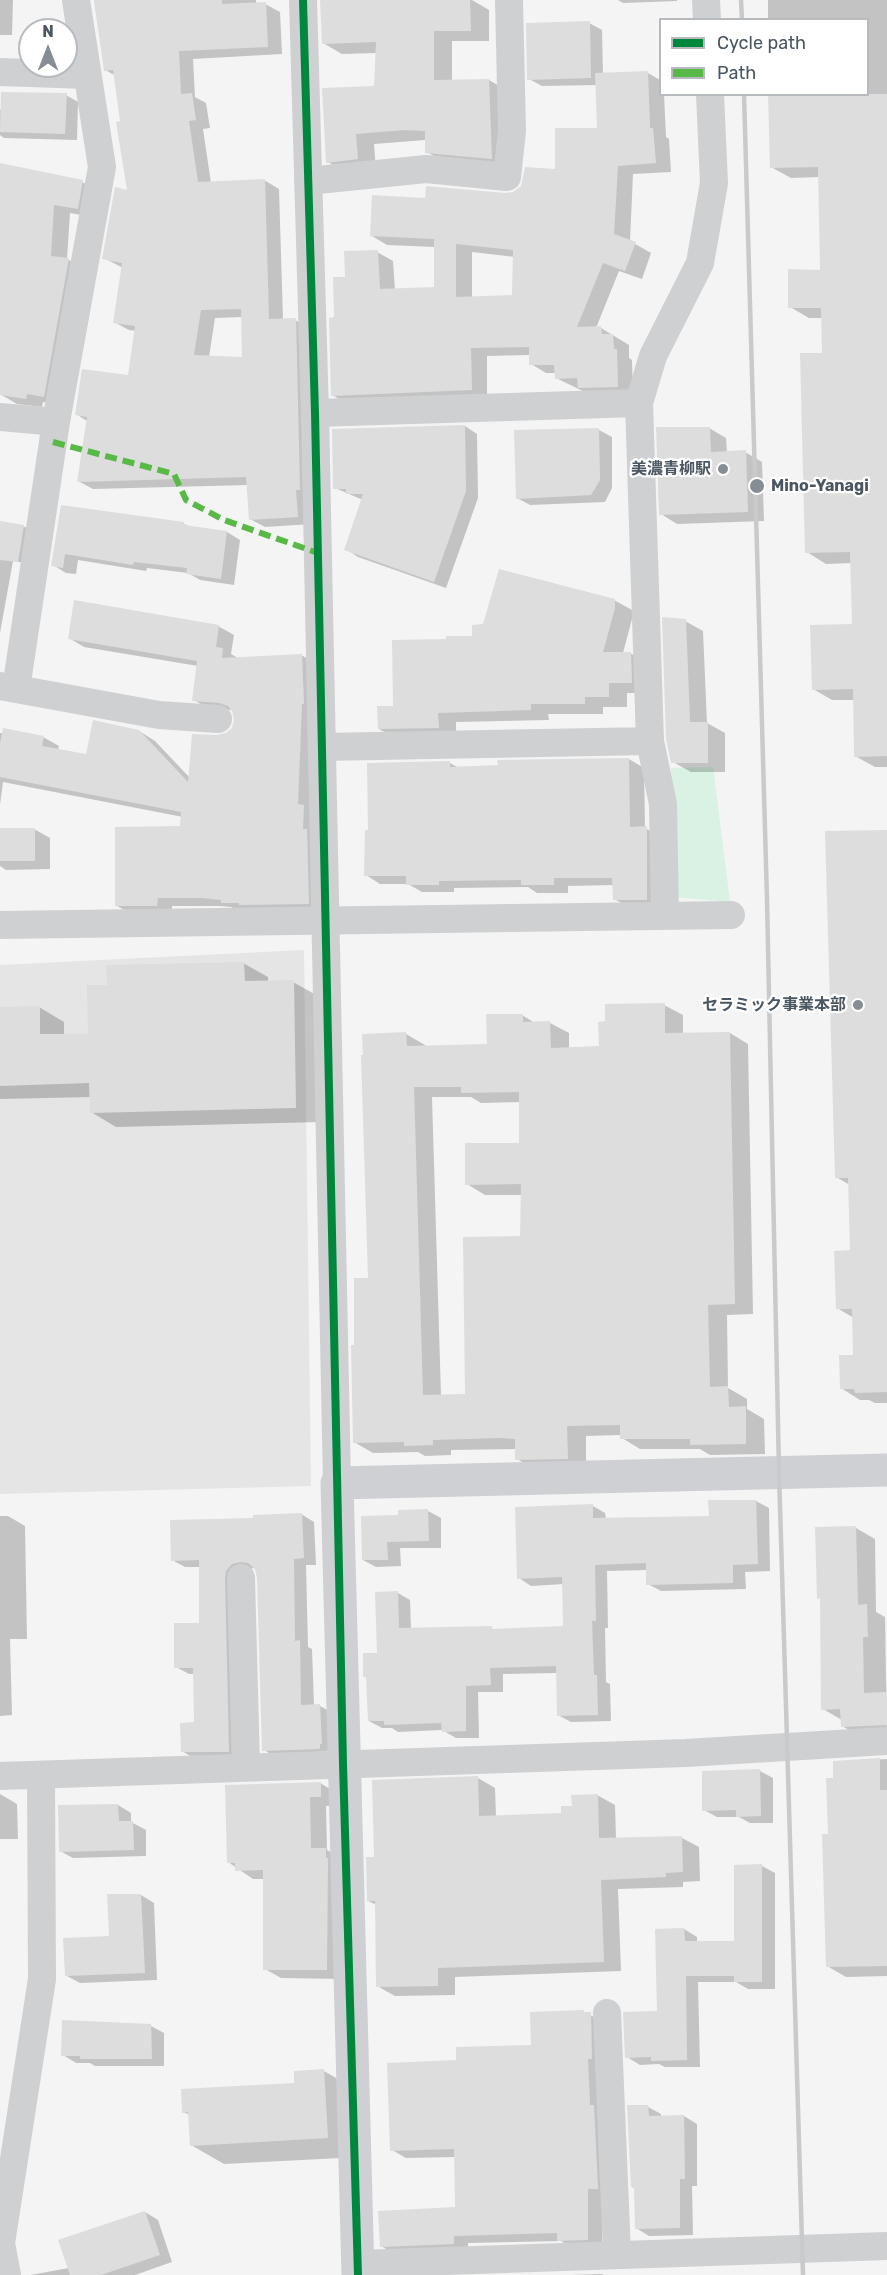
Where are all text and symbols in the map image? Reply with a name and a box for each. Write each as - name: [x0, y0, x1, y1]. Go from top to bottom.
- north arrow: [18, 18, 78, 78]
- legend: [659, 18, 869, 96]
- text: N: [42, 22, 54, 41]
- text: Cycle path: [717, 32, 806, 54]
- text: Path: [717, 62, 756, 84]
- place label: 美濃青柳駅: [631, 459, 711, 479]
- marker: 美濃青柳駅: [716, 462, 730, 476]
- place label: Mino-Yanagi: [771, 476, 869, 496]
- marker: Mino-Yanagi: [748, 477, 766, 495]
- place label: セラミック事業本部: [702, 995, 846, 1015]
- marker: セラミック事業本部: [851, 998, 865, 1012]

